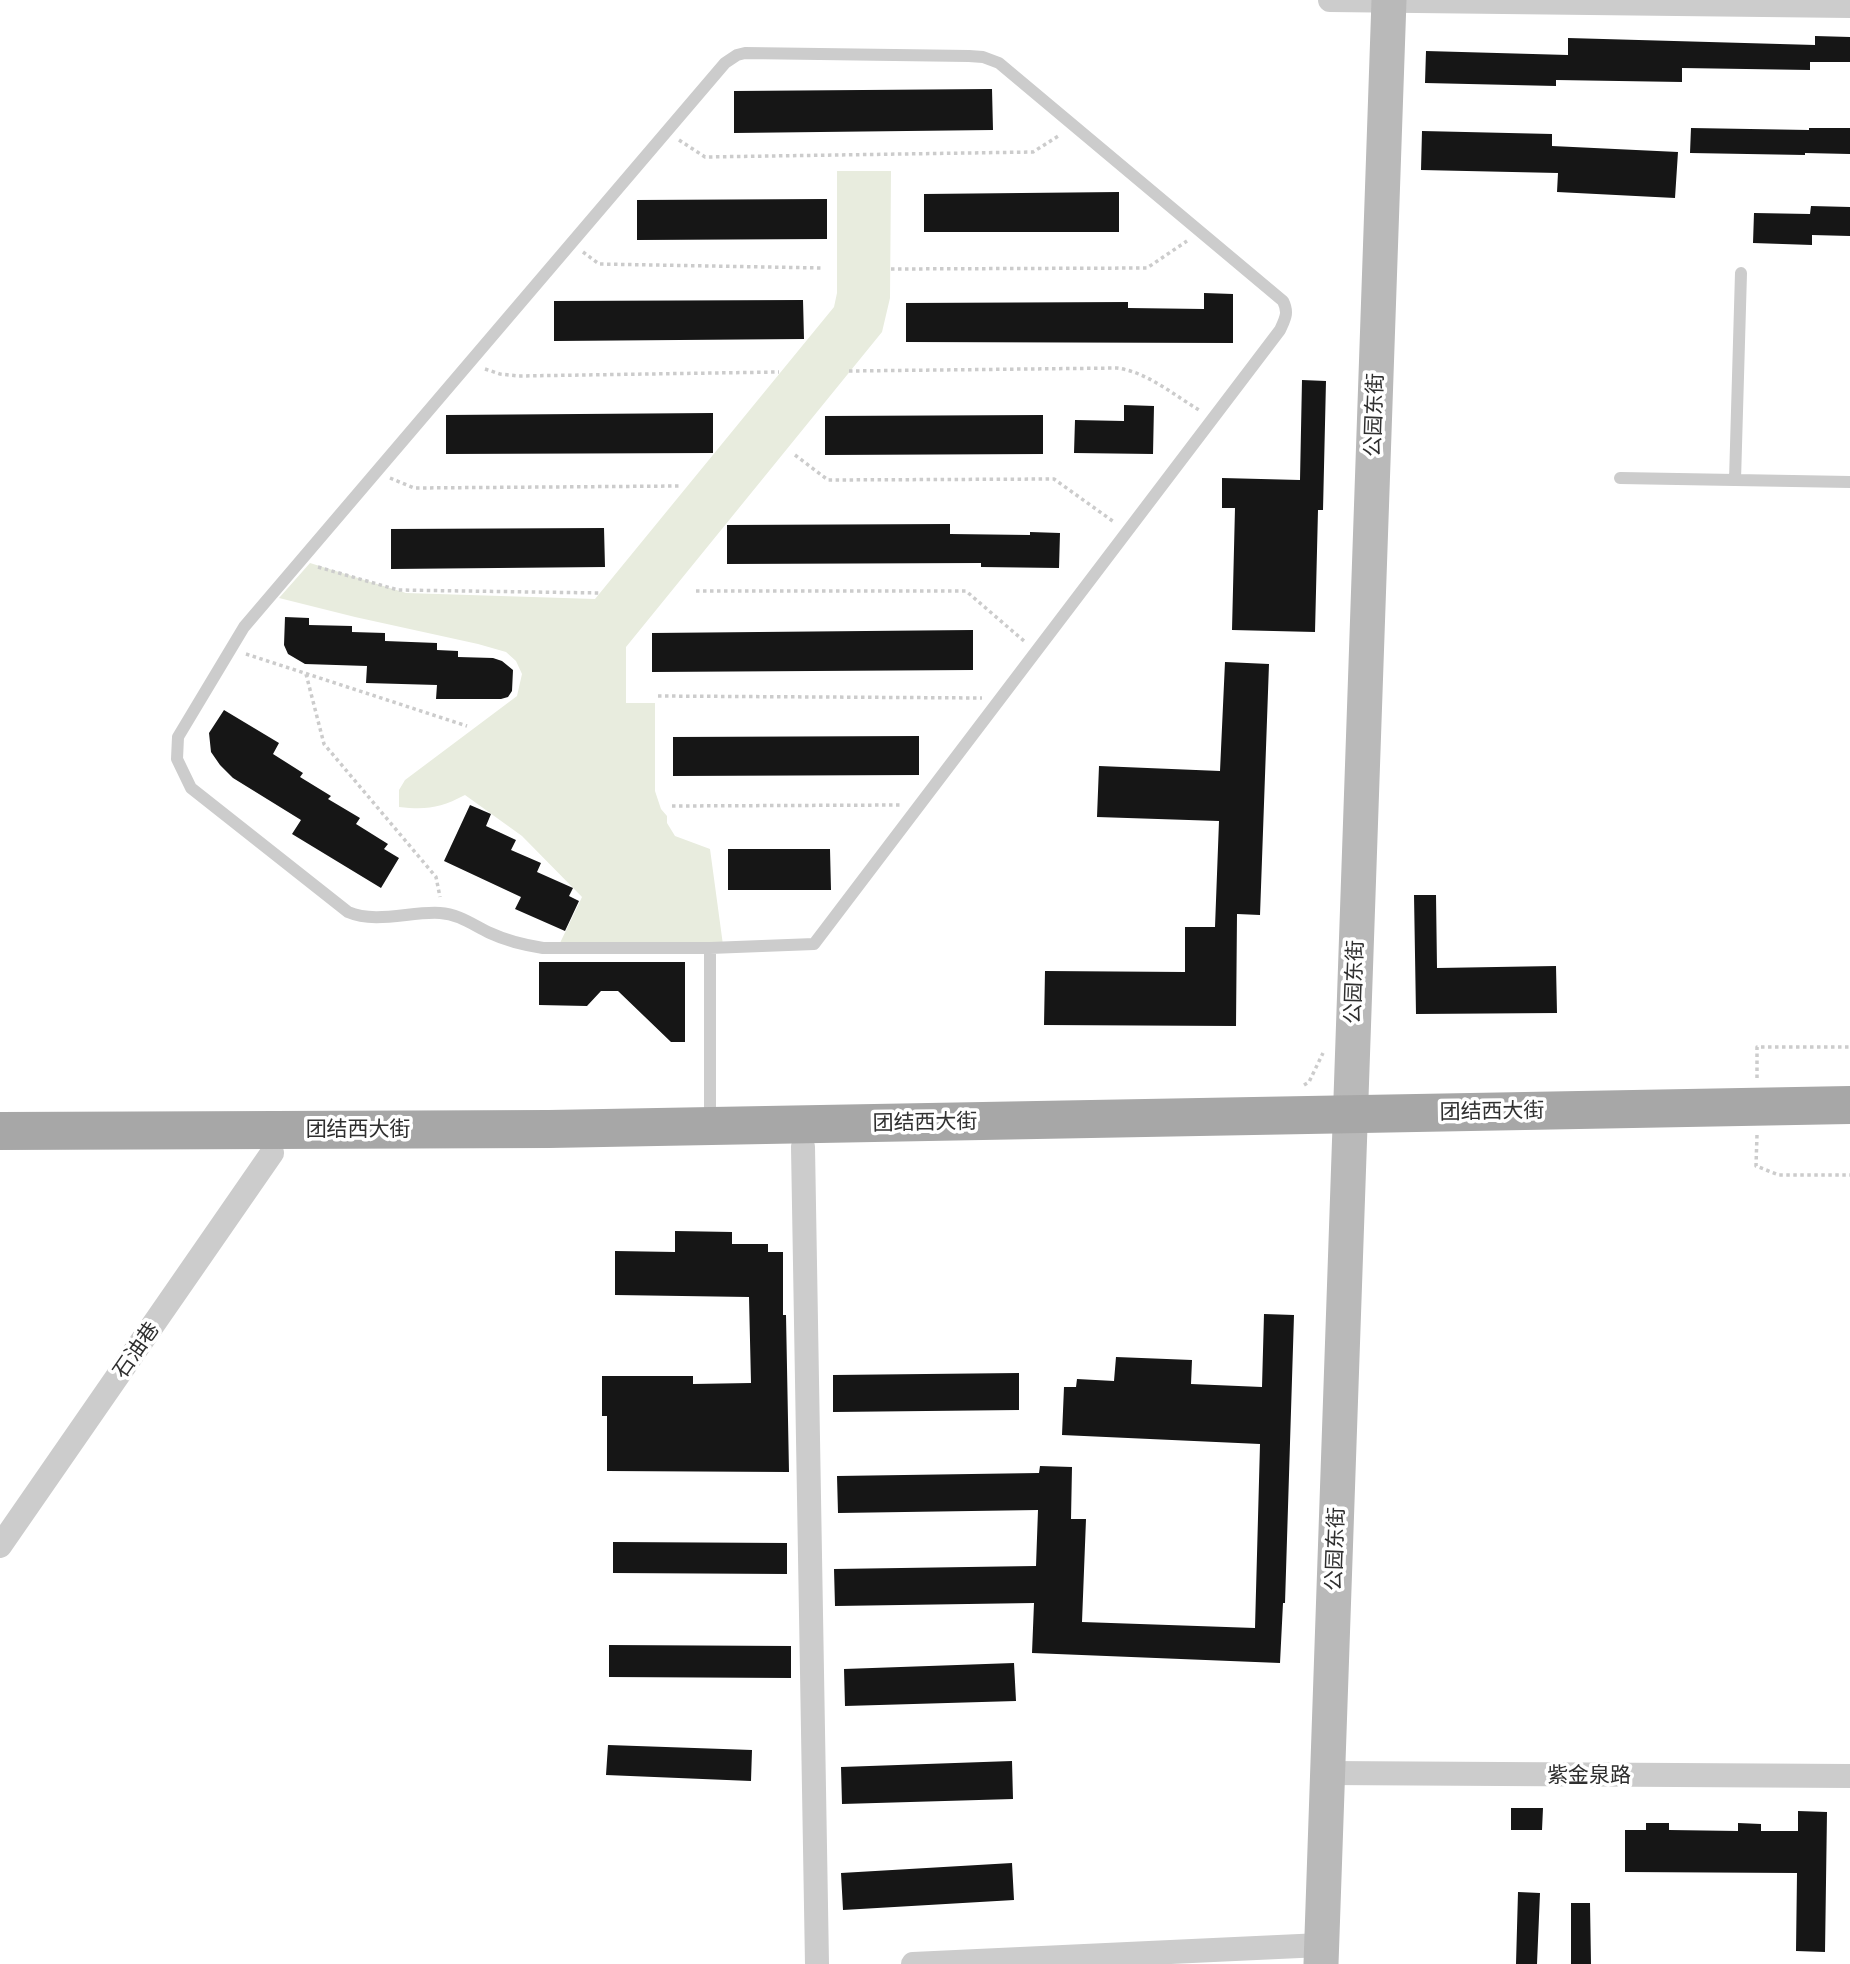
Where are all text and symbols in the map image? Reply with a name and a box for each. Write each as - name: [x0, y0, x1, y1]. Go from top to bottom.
- street label: 公园东街: [1360, 373, 1388, 457]
- street label: 公园东街: [1340, 940, 1368, 1024]
- street label: 团结西大街: [1439, 1097, 1545, 1125]
- street label: 团结西大街: [872, 1108, 978, 1136]
- street label: 团结西大街: [306, 1116, 410, 1142]
- street label: 石油巷: [108, 1317, 164, 1383]
- street label: 公园东街: [1321, 1507, 1349, 1591]
- street label: 紫金泉路: [1547, 1762, 1631, 1788]

